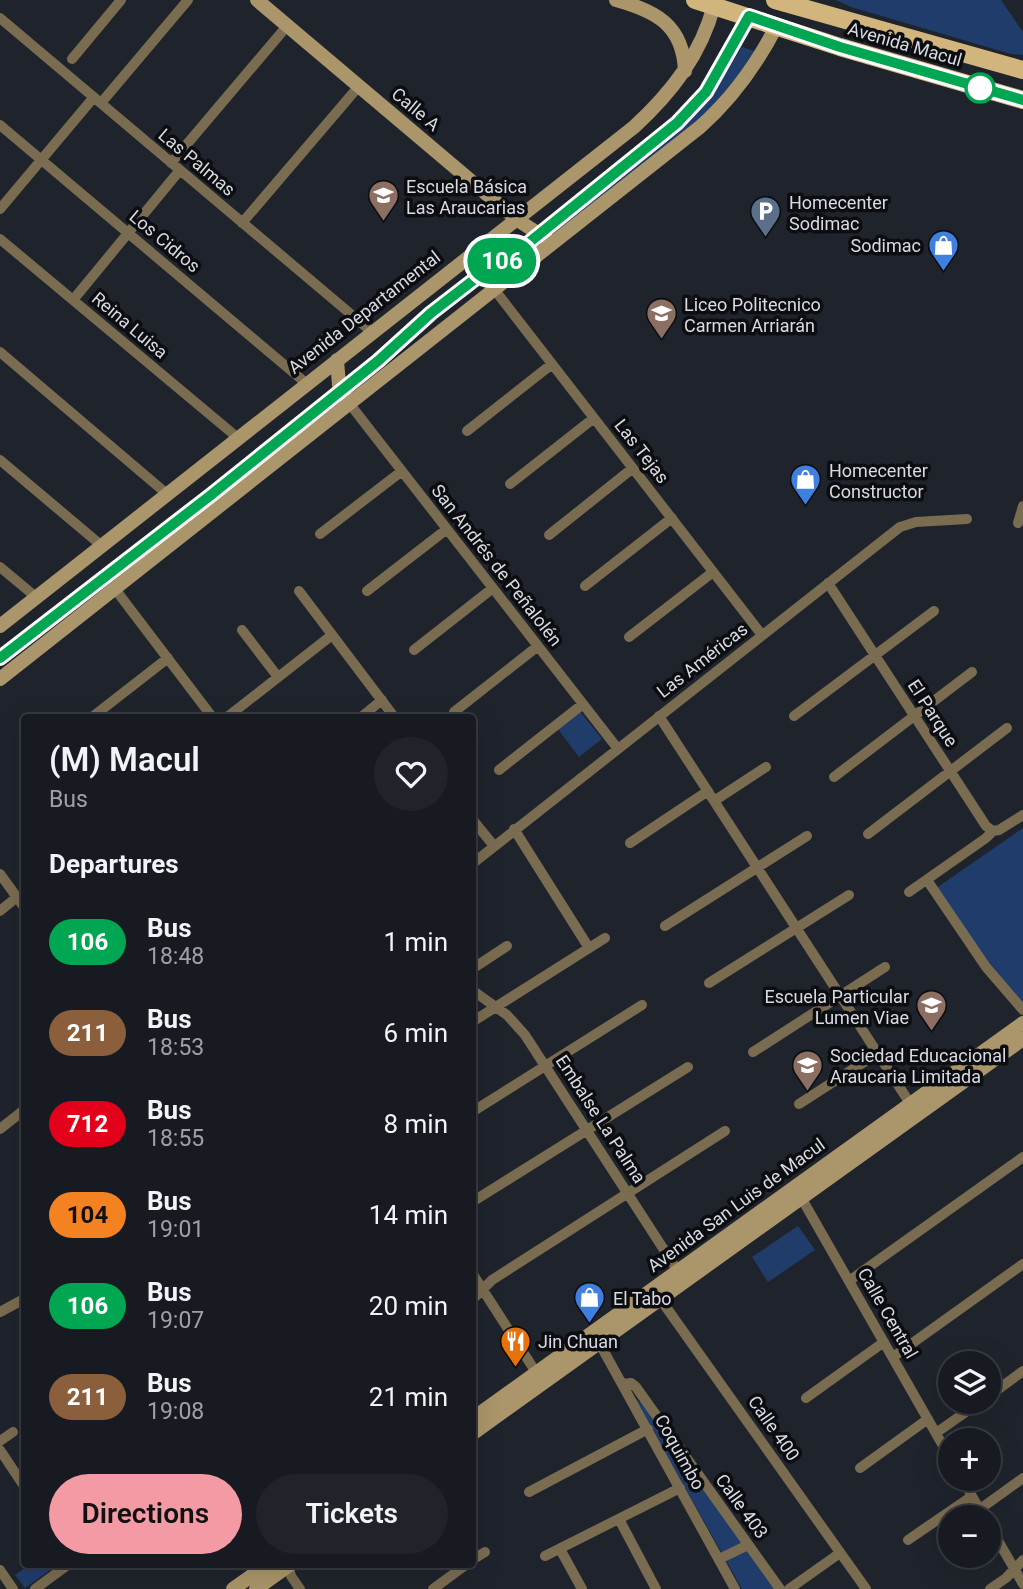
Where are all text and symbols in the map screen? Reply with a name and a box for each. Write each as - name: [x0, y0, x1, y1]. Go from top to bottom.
- street label: Avenida Macul: [846, 18, 964, 70]
- unlabelled marker: [965, 73, 995, 103]
- street label: Calle A: [388, 83, 444, 135]
- street label: Las Palmas: [154, 124, 240, 200]
- place label: Escuela Básica Las Araucarias: [406, 176, 527, 218]
- school or university icon: Escuela Básica Las Araucarias: [366, 179, 400, 223]
- place label: Homecenter Sodimac: [789, 192, 888, 234]
- parking icon: Homecenter Sodimac: [749, 195, 783, 239]
- street label: Los Cidros: [126, 205, 204, 277]
- shop icon: Sodimac: [927, 228, 961, 272]
- place label: Sodimac: [851, 235, 921, 256]
- line badge: 106: [462, 238, 542, 284]
- street label: Avenida Departamental: [284, 246, 444, 378]
- text: 106: [481, 247, 523, 275]
- street label: Reina Luisa: [88, 287, 172, 363]
- place label: Liceo Politecnico Carmen Arriarán: [684, 294, 821, 336]
- school or university icon: Liceo Politecnico Carmen Arriarán: [644, 297, 678, 341]
- street label: Las Tejas: [610, 415, 674, 487]
- place label: Homecenter Constructor: [829, 460, 928, 502]
- shop icon: Homecenter Constructor: [789, 463, 823, 507]
- street label: San Andrés de Peñalolén: [427, 480, 567, 650]
- street label: Las Américas: [652, 618, 752, 702]
- street label: El Parque: [904, 676, 962, 750]
- button: heart: [374, 737, 448, 811]
- text: (M) Macul: [49, 740, 200, 779]
- text: Bus: [49, 786, 88, 813]
- text: Departures: [49, 849, 179, 879]
- text: Bus: [147, 913, 192, 943]
- text: 1 min: [383, 927, 448, 957]
- text: 106: [67, 928, 108, 956]
- text: 18:48: [147, 943, 204, 970]
- place label: Escuela Particular Lumen Viae: [764, 986, 909, 1028]
- school or university icon: Escuela Particular Lumen Viae: [915, 989, 949, 1033]
- text: Bus: [147, 1004, 192, 1034]
- text: 6 min: [383, 1018, 448, 1048]
- text: 211: [67, 1019, 108, 1047]
- text: 18:53: [147, 1034, 204, 1061]
- place label: Sociedad Educacional Araucaria Limitada: [830, 1045, 1006, 1087]
- school or university icon: Sociedad Educacional Araucaria Limitada: [790, 1048, 824, 1092]
- street label: Embalse La Palma: [552, 1051, 650, 1187]
- text: Bus: [147, 1095, 192, 1125]
- text: 8 min: [383, 1109, 448, 1139]
- text: 712: [67, 1110, 108, 1138]
- text: 18:55: [147, 1125, 204, 1152]
- street label: Avenida San Luis de Macul: [643, 1134, 829, 1276]
- text: Bus: [147, 1186, 192, 1216]
- text: 14 min: [369, 1200, 448, 1230]
- text: 104: [67, 1201, 108, 1229]
- text: 19:01: [147, 1216, 204, 1243]
- street label: Calle Central: [854, 1264, 922, 1362]
- text: Bus: [147, 1277, 192, 1307]
- shop icon: El Tabo: [573, 1281, 607, 1325]
- place label: El Tabo: [613, 1288, 672, 1309]
- text: 20 min: [369, 1291, 448, 1321]
- text: 106: [67, 1292, 108, 1320]
- text: 19:07: [147, 1307, 204, 1334]
- restaurant icon: Jin Chuan: [498, 1324, 532, 1368]
- place label: Jin Chuan: [538, 1331, 618, 1352]
- map controls: [938, 1351, 1001, 1568]
- button: layers: [938, 1351, 1001, 1414]
- text: Bus: [147, 1368, 192, 1398]
- text: 21 min: [369, 1382, 448, 1412]
- text: 211: [67, 1383, 108, 1411]
- street label: Calle 400: [744, 1391, 804, 1465]
- text: 19:08: [147, 1398, 204, 1425]
- street label: Coquimbo: [651, 1411, 709, 1493]
- button: +: [938, 1428, 1001, 1491]
- street label: Calle 403: [712, 1470, 772, 1542]
- button: Directions: [49, 1474, 242, 1554]
- button: Tickets: [256, 1474, 448, 1554]
- button: −: [938, 1505, 1001, 1568]

